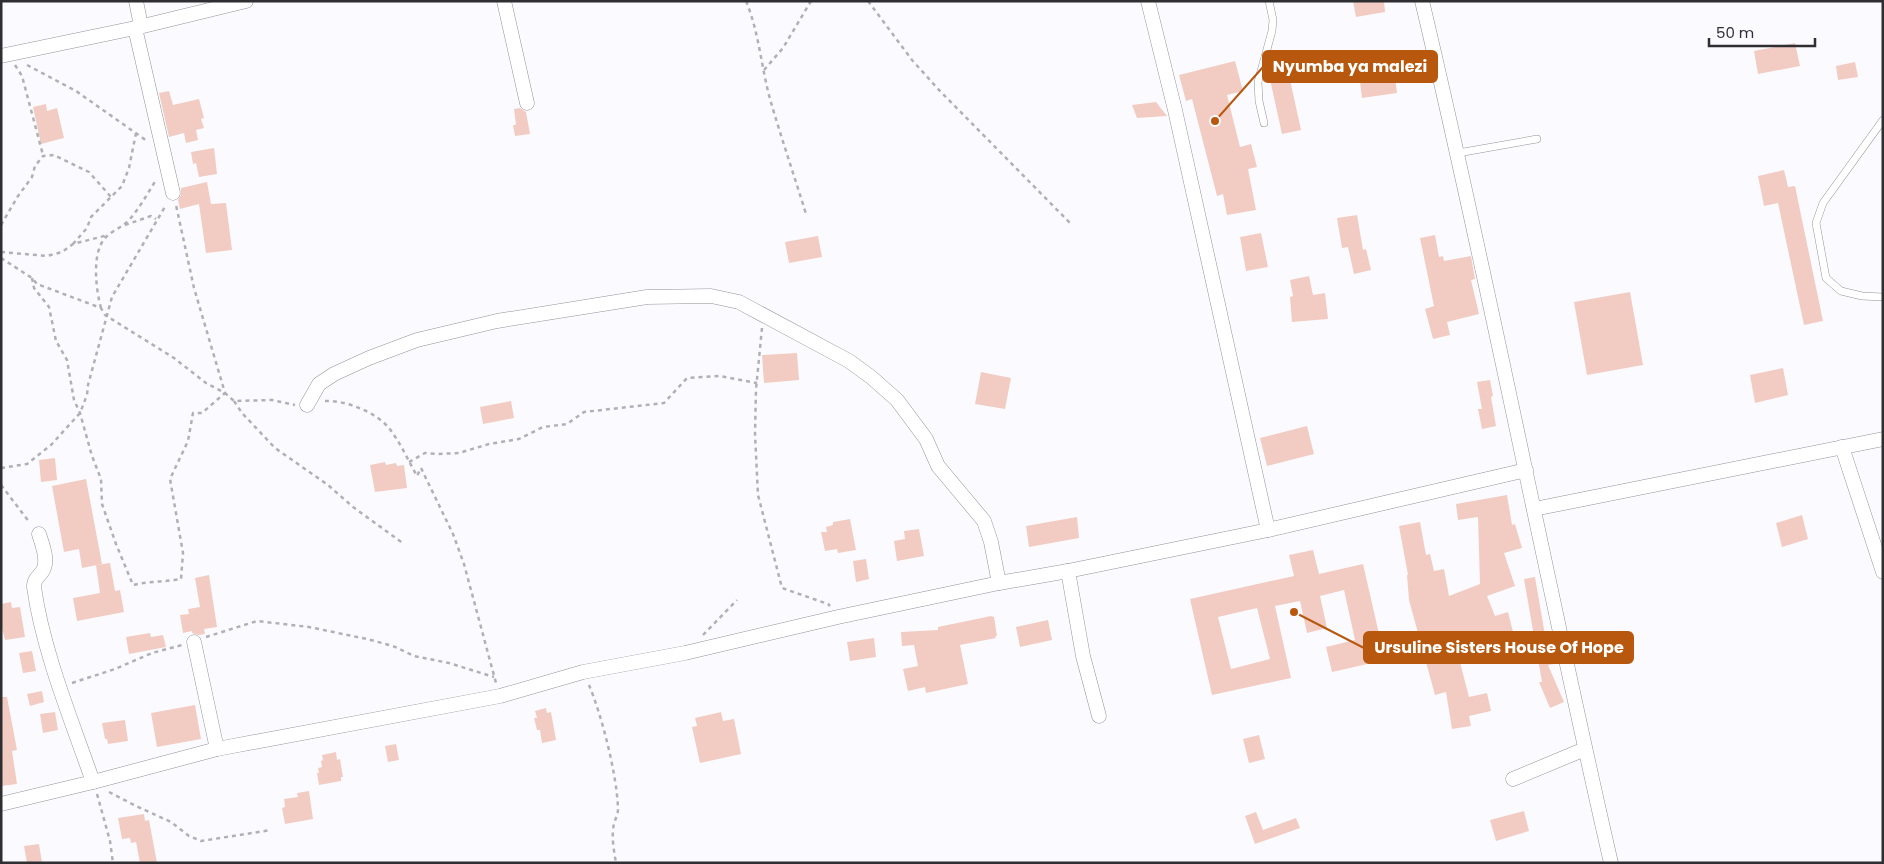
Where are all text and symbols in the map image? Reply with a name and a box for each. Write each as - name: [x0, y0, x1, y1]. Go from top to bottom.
- scale bar: [1709, 15, 1815, 47]
- text: 50 m: [1716, 22, 1754, 43]
- callout: Nyumba ya malezi: [1263, 51, 1437, 82]
- text: Nyumba ya malezi: [1273, 55, 1427, 78]
- callout: Ursuline Sisters House Of Hope: [1364, 632, 1633, 663]
- text: Ursuline Sisters House Of Hope: [1374, 636, 1624, 659]

